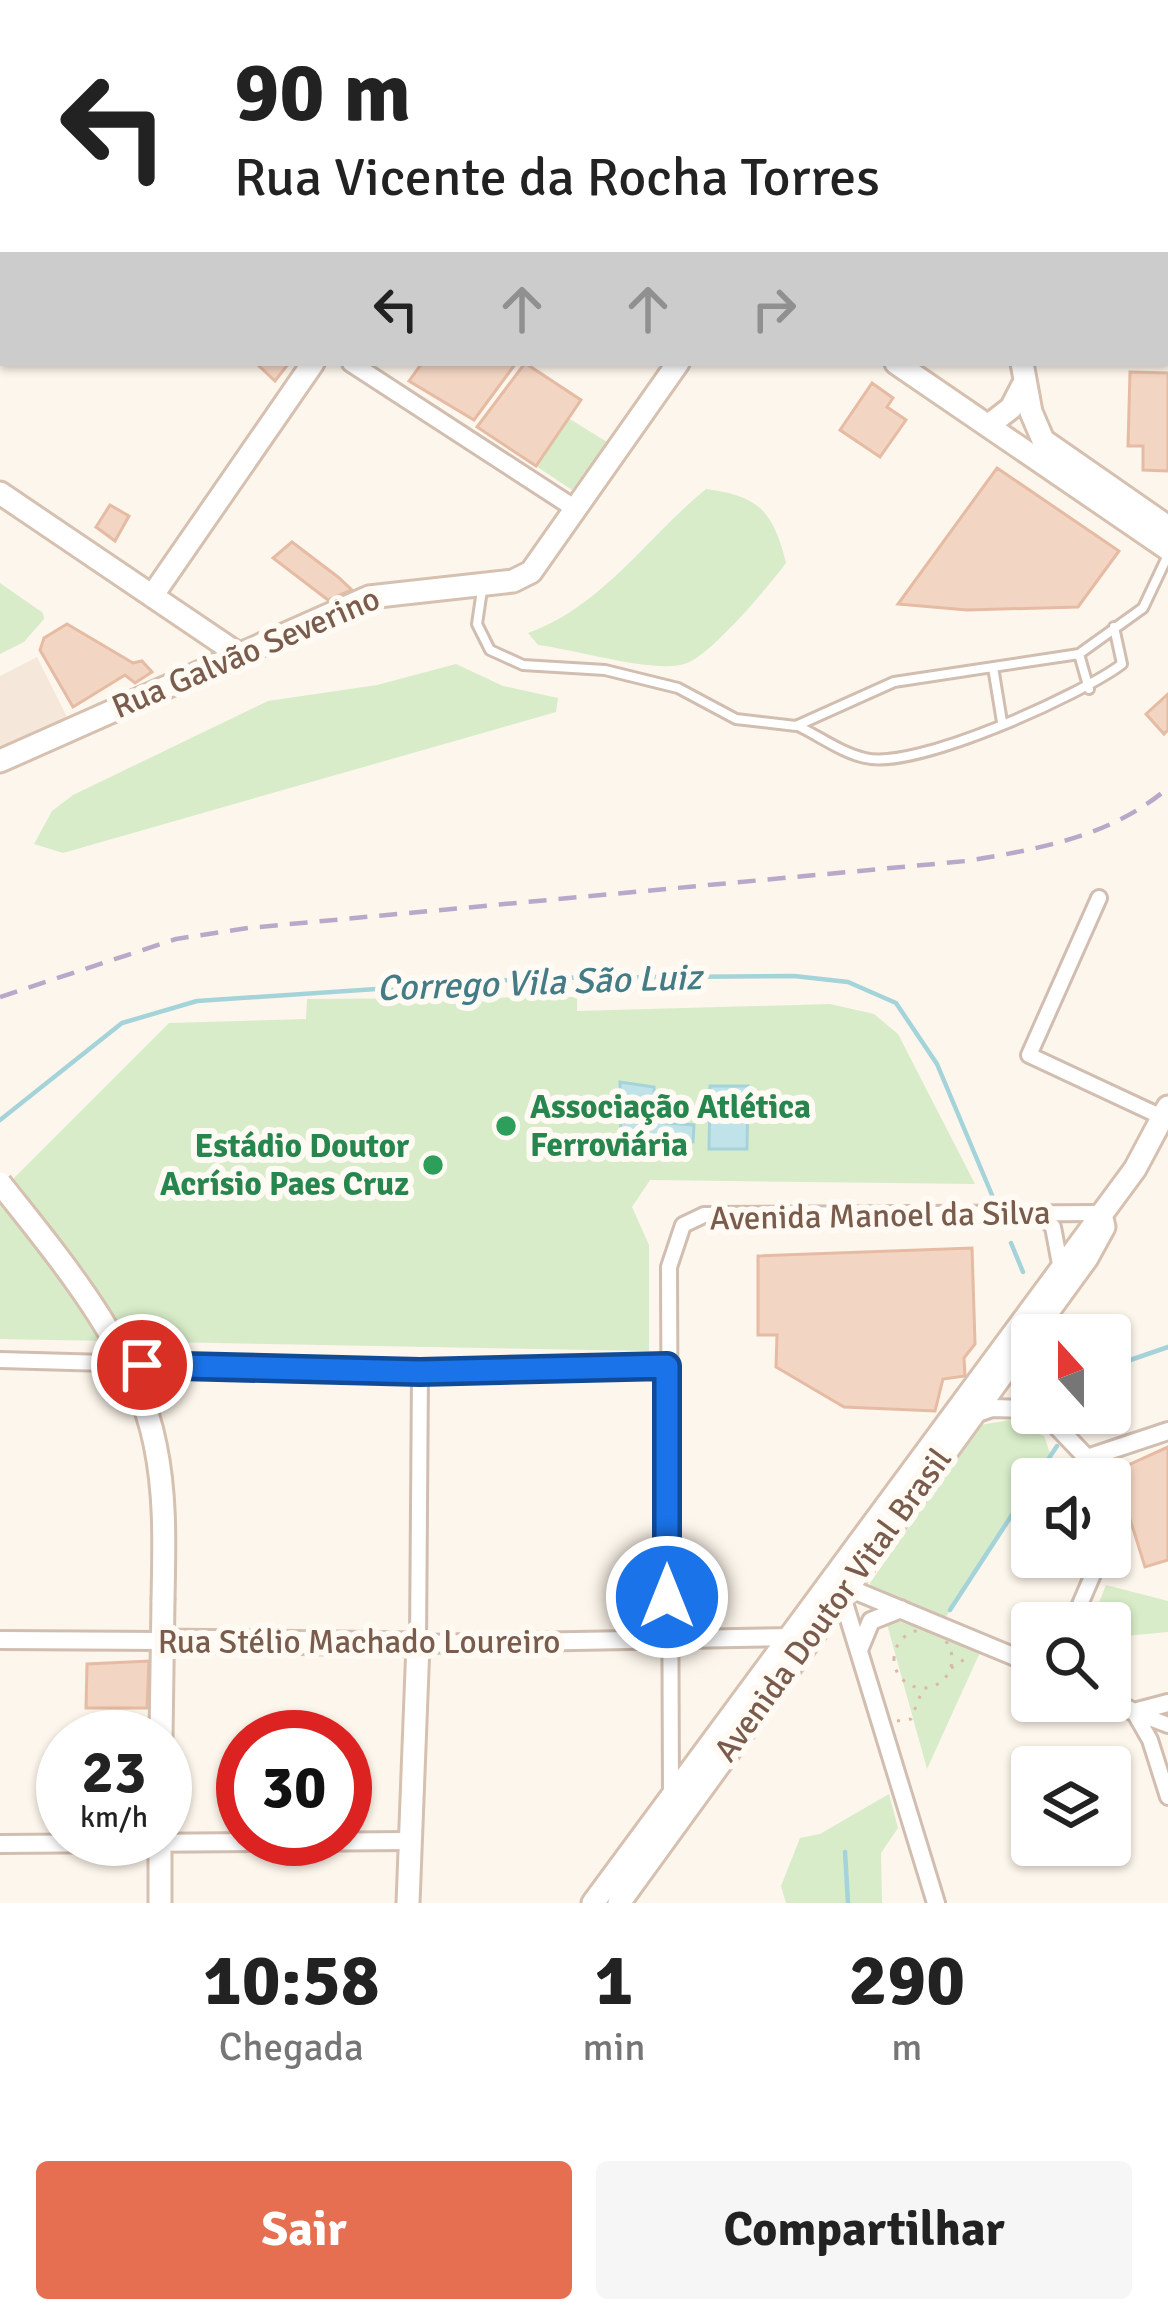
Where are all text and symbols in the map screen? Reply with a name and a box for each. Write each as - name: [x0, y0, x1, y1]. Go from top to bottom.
- text: 90 m: [234, 41, 411, 145]
- icon: left: [36, 48, 192, 204]
- text: Rua Vicente da Rocha Torres: [234, 144, 880, 211]
- icon: left: [363, 276, 429, 342]
- icon: ahead: [489, 276, 555, 342]
- icon: ahead: [615, 276, 681, 342]
- icon: right: [741, 276, 807, 342]
- street label: Rua Galvão Severino: [106, 578, 386, 728]
- water label: Corrego Vila São Luiz: [376, 955, 705, 1011]
- place label: Associação Atlética Ferroviária: [530, 1087, 811, 1166]
- marker: Associação Atlética Ferroviária: [493, 1113, 519, 1139]
- place label: Estádio Doutor Acrísio Paes Cruz: [160, 1126, 410, 1205]
- marker: Estádio Doutor Acrísio Paes Cruz: [420, 1152, 446, 1178]
- street label: Avenida Manoel da Silva: [709, 1193, 1051, 1239]
- pin: [91, 1314, 193, 1416]
- north arrow: [1011, 1314, 1131, 1434]
- map controls: [1011, 1314, 1131, 1866]
- icon: arrive: [109, 1332, 175, 1398]
- street label: Avenida Doutor Vital Brasil: [705, 1440, 961, 1770]
- button: sound: [1011, 1458, 1131, 1578]
- position arrow: [604, 1534, 730, 1660]
- button: search: [1011, 1602, 1131, 1722]
- street label: Rua Stélio Machado Loureiro: [158, 1622, 560, 1663]
- speed limit sign: 30: [216, 1710, 372, 1866]
- text: 23: [82, 1736, 146, 1810]
- button: layers: [1011, 1746, 1131, 1866]
- text: km/h: [80, 1799, 148, 1836]
- text: 10:58: [203, 1936, 380, 2025]
- text: 1: [595, 1936, 633, 2025]
- text: 290: [848, 1936, 965, 2025]
- text: Chegada: [219, 2023, 364, 2071]
- text: min: [583, 2023, 646, 2071]
- text: m: [891, 2023, 922, 2071]
- button: Sair: [36, 2161, 572, 2299]
- button: Compartilhar: [596, 2161, 1132, 2299]

